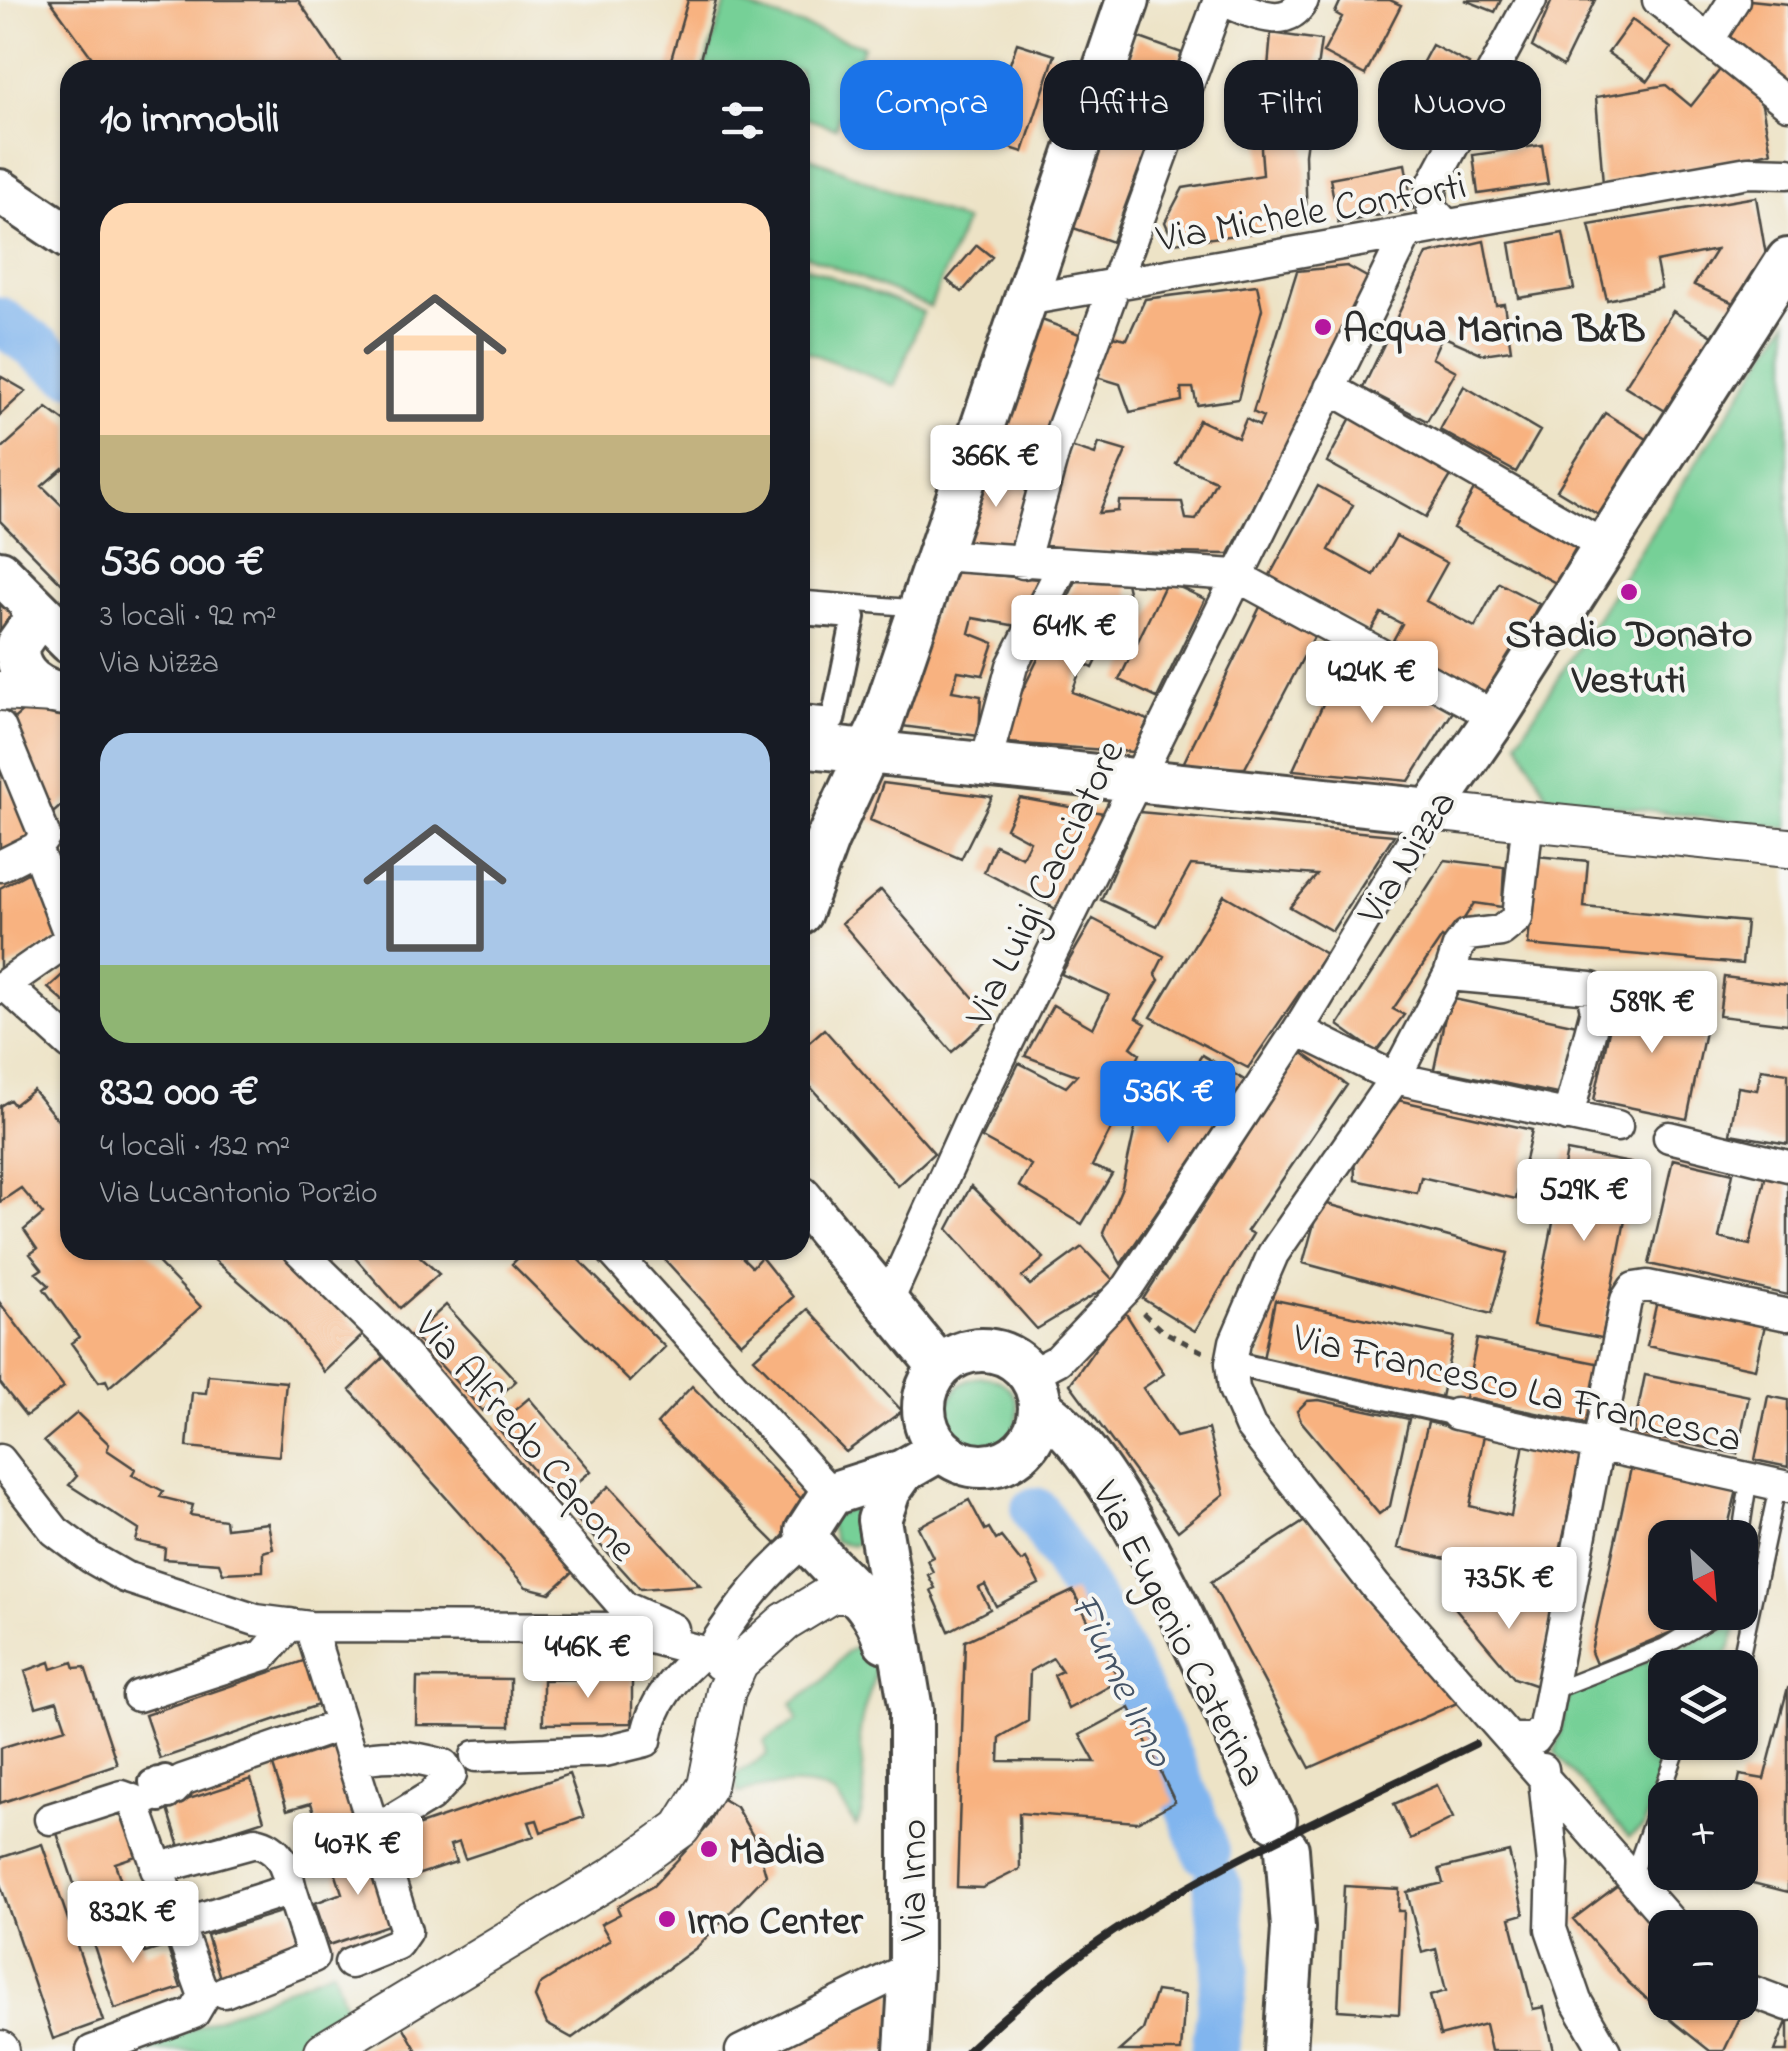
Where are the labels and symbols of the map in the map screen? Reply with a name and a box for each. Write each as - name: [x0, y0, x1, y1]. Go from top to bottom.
- street label: Via Michele Conforti: [1152, 158, 1471, 271]
- place label: Acqua Marina B&B: [1343, 302, 1645, 361]
- marker: Acqua Marina B&B: [1312, 316, 1334, 338]
- pin: 366K €: [915, 425, 1077, 510]
- marker: Stadio Donato Vestuti: [1618, 581, 1640, 603]
- pin: 641K €: [994, 595, 1156, 680]
- place label: Stadio Donato Vestuti: [1506, 607, 1752, 712]
- pin: 424K €: [1291, 641, 1453, 726]
- street label: Via Luigi Cacciatore: [952, 731, 1142, 1038]
- street label: Via Nizza: [1344, 780, 1473, 938]
- pin: 589K €: [1571, 971, 1733, 1056]
- pin: 536K €: [1087, 1061, 1249, 1146]
- pin: 529K €: [1503, 1159, 1665, 1244]
- street label: Via Alfredo Capone: [397, 1299, 649, 1576]
- street label: Via Francesco La Francesca: [1286, 1310, 1747, 1471]
- street label: Via Eugenio Caterina: [1074, 1471, 1280, 1798]
- north arrow: [1648, 1520, 1758, 1630]
- pin: 735K €: [1428, 1547, 1590, 1632]
- water label: Fiume Irno: [1052, 1584, 1189, 1779]
- pin: 446K €: [507, 1616, 669, 1701]
- pin: 407K €: [277, 1813, 439, 1898]
- street label: Via Irno: [886, 1819, 945, 1942]
- place label: Màdia: [729, 1824, 825, 1883]
- marker: Màdia: [698, 1838, 720, 1860]
- pin: 832K €: [52, 1881, 214, 1966]
- place label: Irno Center: [687, 1894, 864, 1953]
- marker: Irno Center: [656, 1908, 678, 1930]

